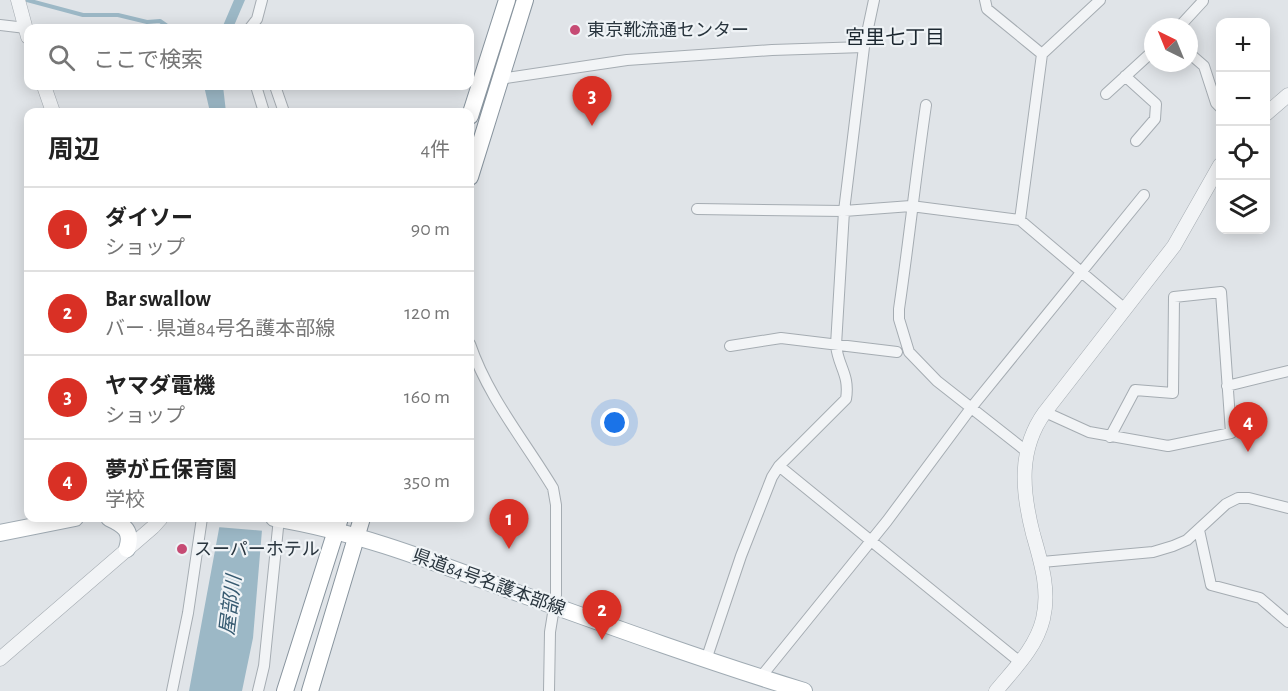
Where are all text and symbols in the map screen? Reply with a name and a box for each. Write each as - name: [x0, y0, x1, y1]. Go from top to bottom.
- north arrow: [1144, 18, 1198, 72]
- map controls: [1216, 18, 1270, 234]
- button: +: [1216, 18, 1270, 72]
- place label: 東京靴流通センター: [587, 20, 749, 40]
- marker: 東京靴流通センター: [568, 23, 582, 37]
- search box: [24, 24, 474, 90]
- district label: 宮里七丁目: [845, 27, 945, 48]
- icon: search: [45, 41, 78, 74]
- text: ここで検索: [93, 49, 203, 71]
- button: −: [1216, 72, 1270, 126]
- pin: 3: [572, 76, 612, 126]
- button: locate: [1216, 126, 1270, 180]
- text: 周辺: [48, 137, 100, 163]
- text: 4件: [420, 140, 450, 160]
- button: layers: [1216, 180, 1270, 234]
- text: ダイソー: [105, 207, 193, 229]
- text: 1: [64, 219, 71, 239]
- text: 90 m: [411, 219, 450, 239]
- text: ショップ: [105, 238, 185, 258]
- text: Bar swallow: [105, 288, 211, 310]
- text: 2: [63, 303, 72, 323]
- text: 120 m: [404, 303, 450, 323]
- text: バー · 県道84号名護本部線: [105, 319, 335, 339]
- text: ヤマダ電機: [105, 375, 215, 397]
- text: 3: [63, 387, 72, 407]
- text: 160 m: [404, 387, 450, 407]
- pin: 4: [1228, 402, 1268, 452]
- text: ショップ: [105, 406, 185, 426]
- your location: [600, 408, 629, 437]
- text: 夢が丘保育園: [105, 459, 237, 481]
- text: 4: [62, 471, 73, 491]
- text: 350 m: [404, 471, 450, 491]
- text: 学校: [105, 490, 145, 510]
- pin: 1: [490, 500, 528, 549]
- place label: スーパーホテル: [194, 541, 320, 559]
- marker: スーパーホテル: [175, 542, 189, 556]
- street label: 県道84号名護本部線: [410, 545, 568, 619]
- water label: 屋部川: [216, 572, 245, 636]
- pin: 2: [582, 590, 622, 640]

